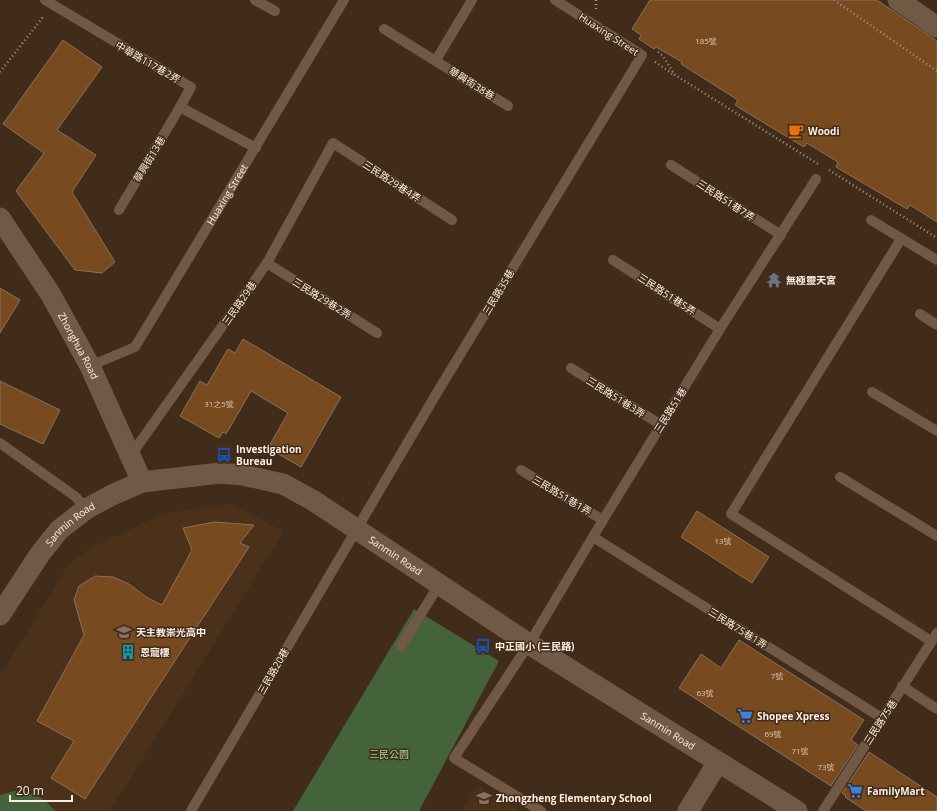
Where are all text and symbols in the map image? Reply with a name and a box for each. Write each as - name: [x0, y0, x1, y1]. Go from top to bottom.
- street label: Huaxing Street: [576, 9, 642, 59]
- house number: 185號: [695, 35, 717, 46]
- street label: 中華路117巷2弄: [113, 38, 183, 86]
- street label: 華興街38巷: [446, 63, 498, 103]
- cafe icon: Woodi: [787, 122, 805, 140]
- place label: Woodi: [808, 124, 839, 138]
- street label: 華興街13巷: [130, 133, 168, 185]
- street label: 三民路29巷4弄: [360, 157, 424, 205]
- street label: Huaxing Street: [203, 161, 251, 228]
- street label: 三民路51巷7弄: [694, 176, 758, 224]
- street label: 三民路35巷: [479, 266, 517, 318]
- street label: 三民路51巷5弄: [635, 270, 699, 318]
- temple icon: 無極靈天宮: [765, 271, 783, 289]
- place label: 無極靈天宮: [786, 273, 836, 287]
- street label: 三民路29巷2弄: [290, 274, 354, 322]
- street label: 三民路29巷: [219, 278, 259, 328]
- street label: Zhonghua Road: [55, 310, 102, 381]
- street label: 三民路51巷3弄: [584, 373, 648, 421]
- street label: 三民路51巷: [650, 384, 690, 436]
- house number: 31之5號: [204, 398, 234, 409]
- place label: Investigation Bureau: [236, 442, 302, 468]
- bus stop icon: Investigation Bureau: [215, 446, 233, 464]
- street label: 三民路51巷1弄: [530, 472, 594, 518]
- street label: Sanmin Road: [42, 499, 97, 549]
- street label: Sanmin Road: [366, 532, 425, 578]
- house number: 13號: [714, 535, 732, 546]
- street label: 三民路75巷1弄: [706, 604, 770, 652]
- school or university icon: 天主教崇光高中: [115, 623, 133, 641]
- place label: 天主教崇光高中: [136, 625, 206, 639]
- bus stop icon: 中正國小 (三民路): [474, 637, 492, 655]
- place label: 中正國小 (三民路): [495, 639, 574, 653]
- building icon: 恩寵樓: [119, 643, 137, 661]
- place label: 恩寵樓: [140, 645, 170, 659]
- street label: 三民路20巷: [254, 645, 292, 697]
- house number: 7號: [771, 670, 783, 681]
- house number: 63號: [696, 687, 714, 698]
- street label: 三民路75巷: [860, 697, 900, 747]
- supermarket icon: Shopee Xpress: [736, 707, 754, 725]
- street label: Sanmin Road: [638, 708, 698, 753]
- place label: Shopee Xpress: [757, 709, 829, 723]
- house number: 69號: [764, 728, 782, 739]
- house number: 71號: [791, 745, 809, 756]
- park label: 三民公園: [369, 747, 409, 761]
- house number: 73號: [817, 761, 835, 772]
- scale bar: [10, 777, 72, 803]
- text: 20 m: [16, 782, 44, 799]
- supermarket icon: FamilyMart: [846, 782, 864, 800]
- place label: FamilyMart: [867, 784, 925, 798]
- school or university icon: Zhongzheng Elementary School: [475, 789, 493, 807]
- place label: Zhongzheng Elementary School: [496, 791, 652, 805]

